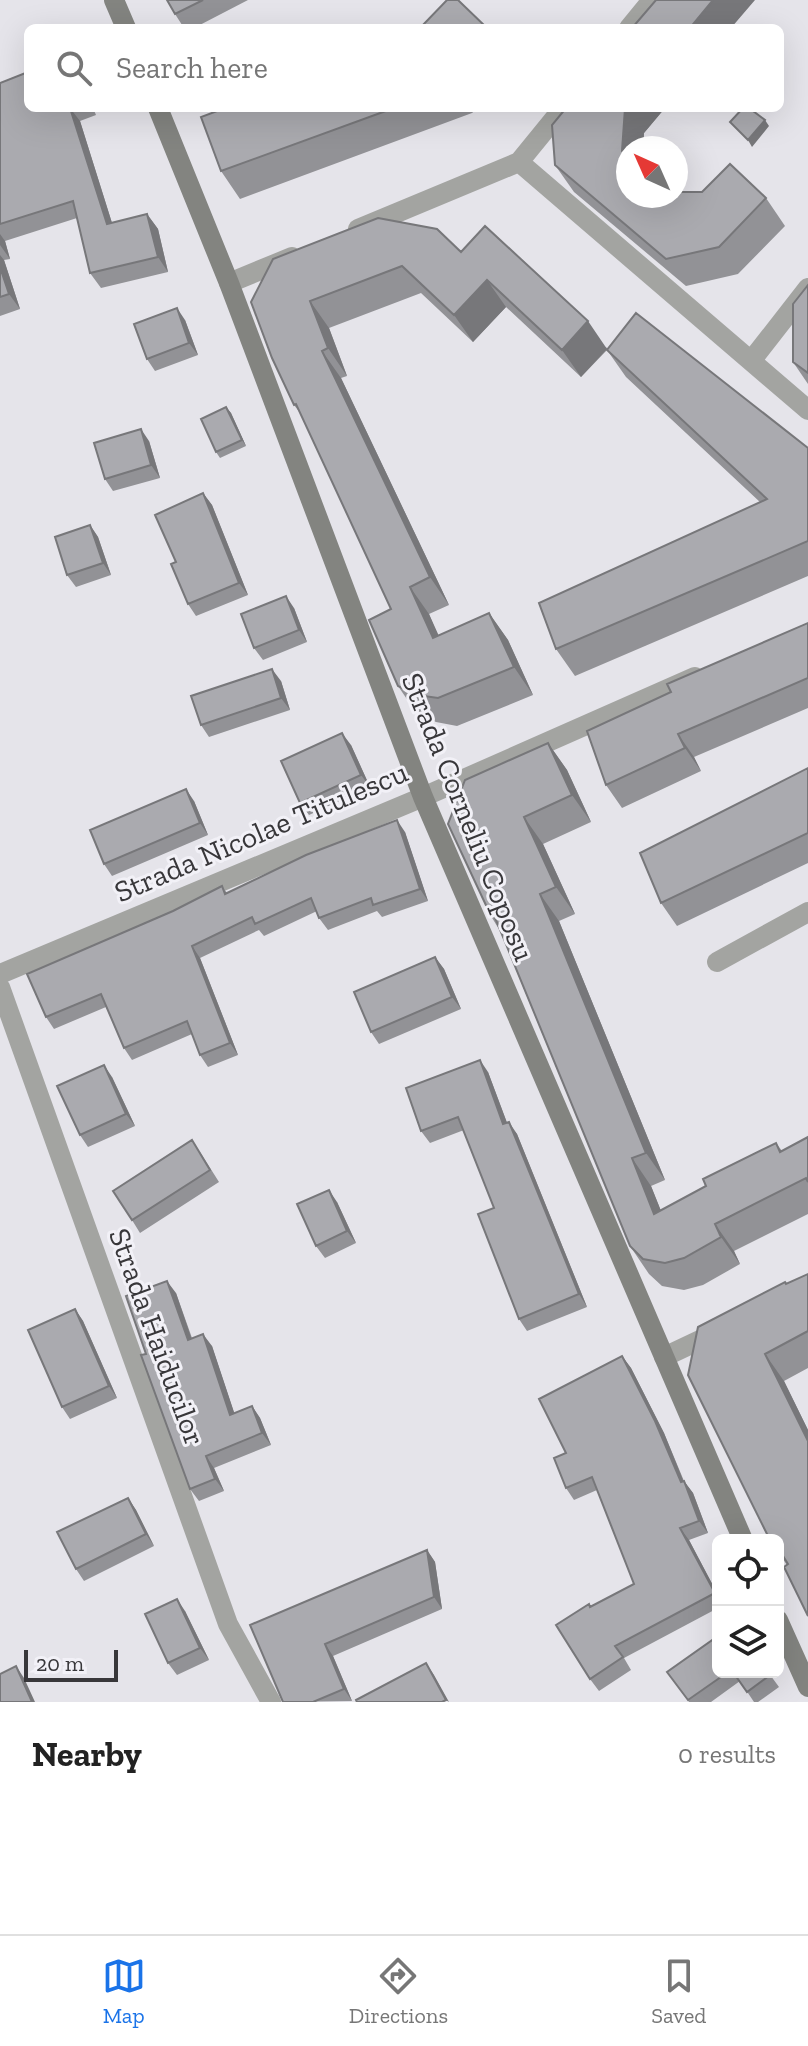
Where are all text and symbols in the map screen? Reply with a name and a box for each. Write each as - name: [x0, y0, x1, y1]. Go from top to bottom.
- search box: [24, 24, 784, 112]
- icon: search: [52, 46, 96, 90]
- text: Search here: [116, 50, 268, 86]
- north arrow: [616, 136, 688, 208]
- street label: Strada Corneliu Coposu: [394, 668, 542, 966]
- street label: Strada Nicolae Titulescu: [109, 754, 413, 910]
- street label: Strada Haiducilor: [101, 1223, 213, 1451]
- map controls: [712, 1534, 784, 1678]
- button: locate: [712, 1534, 784, 1606]
- button: layers: [712, 1606, 784, 1678]
- scale bar: [24, 1646, 118, 1682]
- text: 20 m: [36, 1650, 84, 1677]
- text: Nearby: [32, 1734, 142, 1775]
- text: 0 results: [678, 1738, 776, 1770]
- tab: Map: [102, 1954, 146, 2029]
- tab: Directions: [349, 1954, 448, 2029]
- tab: Saved: [651, 1954, 706, 2029]

